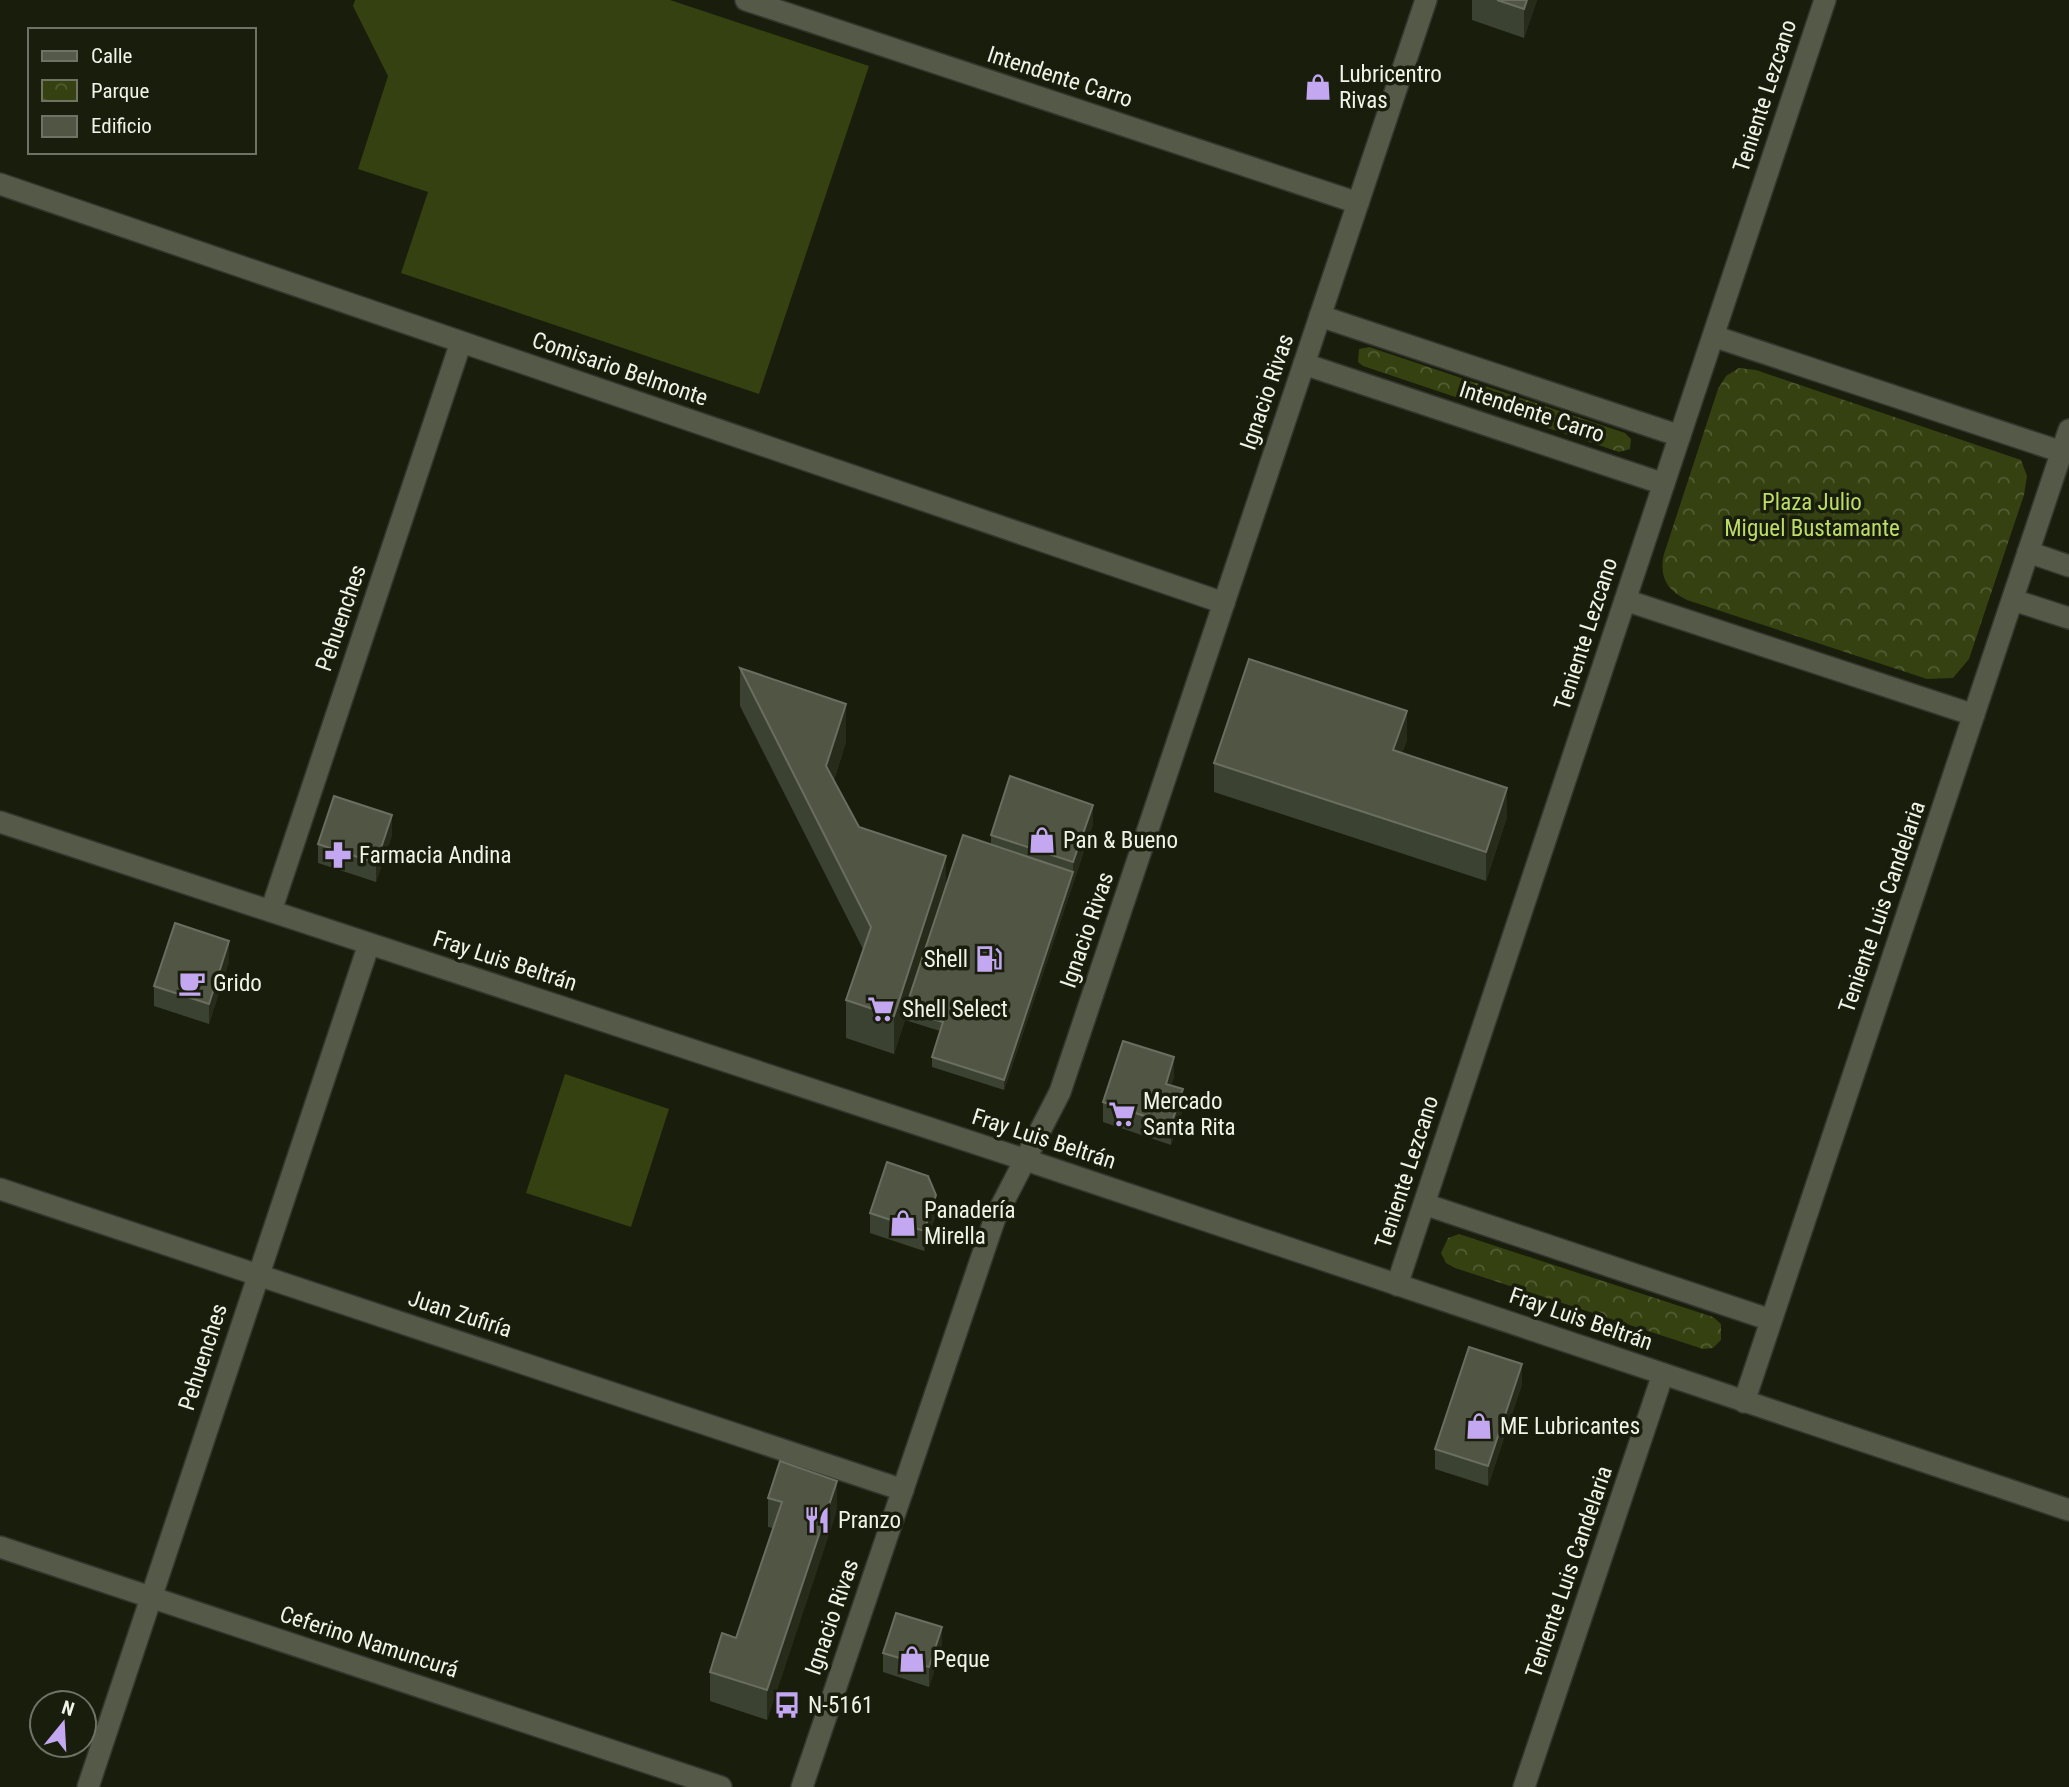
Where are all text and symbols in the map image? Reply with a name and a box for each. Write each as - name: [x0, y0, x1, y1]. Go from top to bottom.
- street label: Teniente Lezcano: [1728, 16, 1802, 176]
- legend: [28, 28, 256, 154]
- street label: Intendente Carro: [984, 41, 1136, 113]
- text: Calle: [91, 44, 133, 68]
- place label: Lubricentro Rivas: [1339, 61, 1442, 114]
- shop icon: Lubricentro Rivas: [1303, 72, 1333, 102]
- text: Parque: [91, 79, 149, 103]
- text: Edificio: [91, 114, 152, 138]
- street label: Comisario Belmonte: [529, 326, 711, 412]
- street label: Ignacio Rivas: [1235, 331, 1299, 453]
- street label: Intendente Carro: [1456, 376, 1608, 448]
- park label: Plaza Julio Miguel Bustamante: [1724, 489, 1900, 542]
- street label: Teniente Lezcano: [1549, 554, 1623, 714]
- street label: Pehuenches: [310, 561, 372, 675]
- street label: Teniente Luis Candelaria: [1833, 797, 1931, 1017]
- shop icon: Pan & Bueno: [1027, 825, 1057, 855]
- place label: Pan & Bueno: [1063, 827, 1178, 854]
- pharmacy icon: Farmacia Andina: [323, 840, 353, 870]
- place label: Farmacia Andina: [359, 842, 512, 869]
- street label: Ignacio Rivas: [1055, 869, 1119, 991]
- street label: Fray Luis Beltrán: [430, 925, 580, 997]
- fuel station icon: Shell: [974, 944, 1004, 974]
- place label: Shell: [924, 946, 968, 973]
- cafe icon: Grido: [177, 968, 207, 998]
- place label: Grido: [213, 970, 262, 997]
- supermarket icon: Shell Select: [866, 994, 896, 1024]
- place label: Shell Select: [902, 996, 1008, 1023]
- place label: Mercado Santa Rita: [1143, 1088, 1236, 1141]
- street label: Teniente Lezcano: [1370, 1092, 1444, 1252]
- supermarket icon: Mercado Santa Rita: [1107, 1099, 1137, 1129]
- street label: Fray Luis Beltrán: [969, 1103, 1119, 1175]
- place label: Panadería Mirella: [924, 1197, 1015, 1250]
- shop icon: Panadería Mirella: [888, 1208, 918, 1238]
- street label: Fray Luis Beltrán: [1506, 1282, 1656, 1356]
- street label: Juan Zufiría: [405, 1285, 515, 1343]
- street label: Pehuenches: [173, 1300, 233, 1414]
- shop icon: ME Lubricantes: [1464, 1411, 1494, 1441]
- place label: ME Lubricantes: [1500, 1413, 1640, 1440]
- street label: Teniente Luis Candelaria: [1520, 1462, 1618, 1682]
- restaurant icon: Pranzo: [802, 1505, 832, 1535]
- place label: Pranzo: [838, 1507, 901, 1534]
- street label: Ignacio Rivas: [800, 1556, 864, 1678]
- street label: Ceferino Namuncurá: [276, 1600, 462, 1684]
- shop icon: Peque: [897, 1644, 927, 1674]
- place label: Peque: [933, 1646, 990, 1673]
- north arrow: [28, 1689, 98, 1759]
- bus stop icon: N-5161: [772, 1690, 802, 1720]
- place label: N-5161: [808, 1692, 873, 1719]
- text: N: [59, 1696, 77, 1721]

